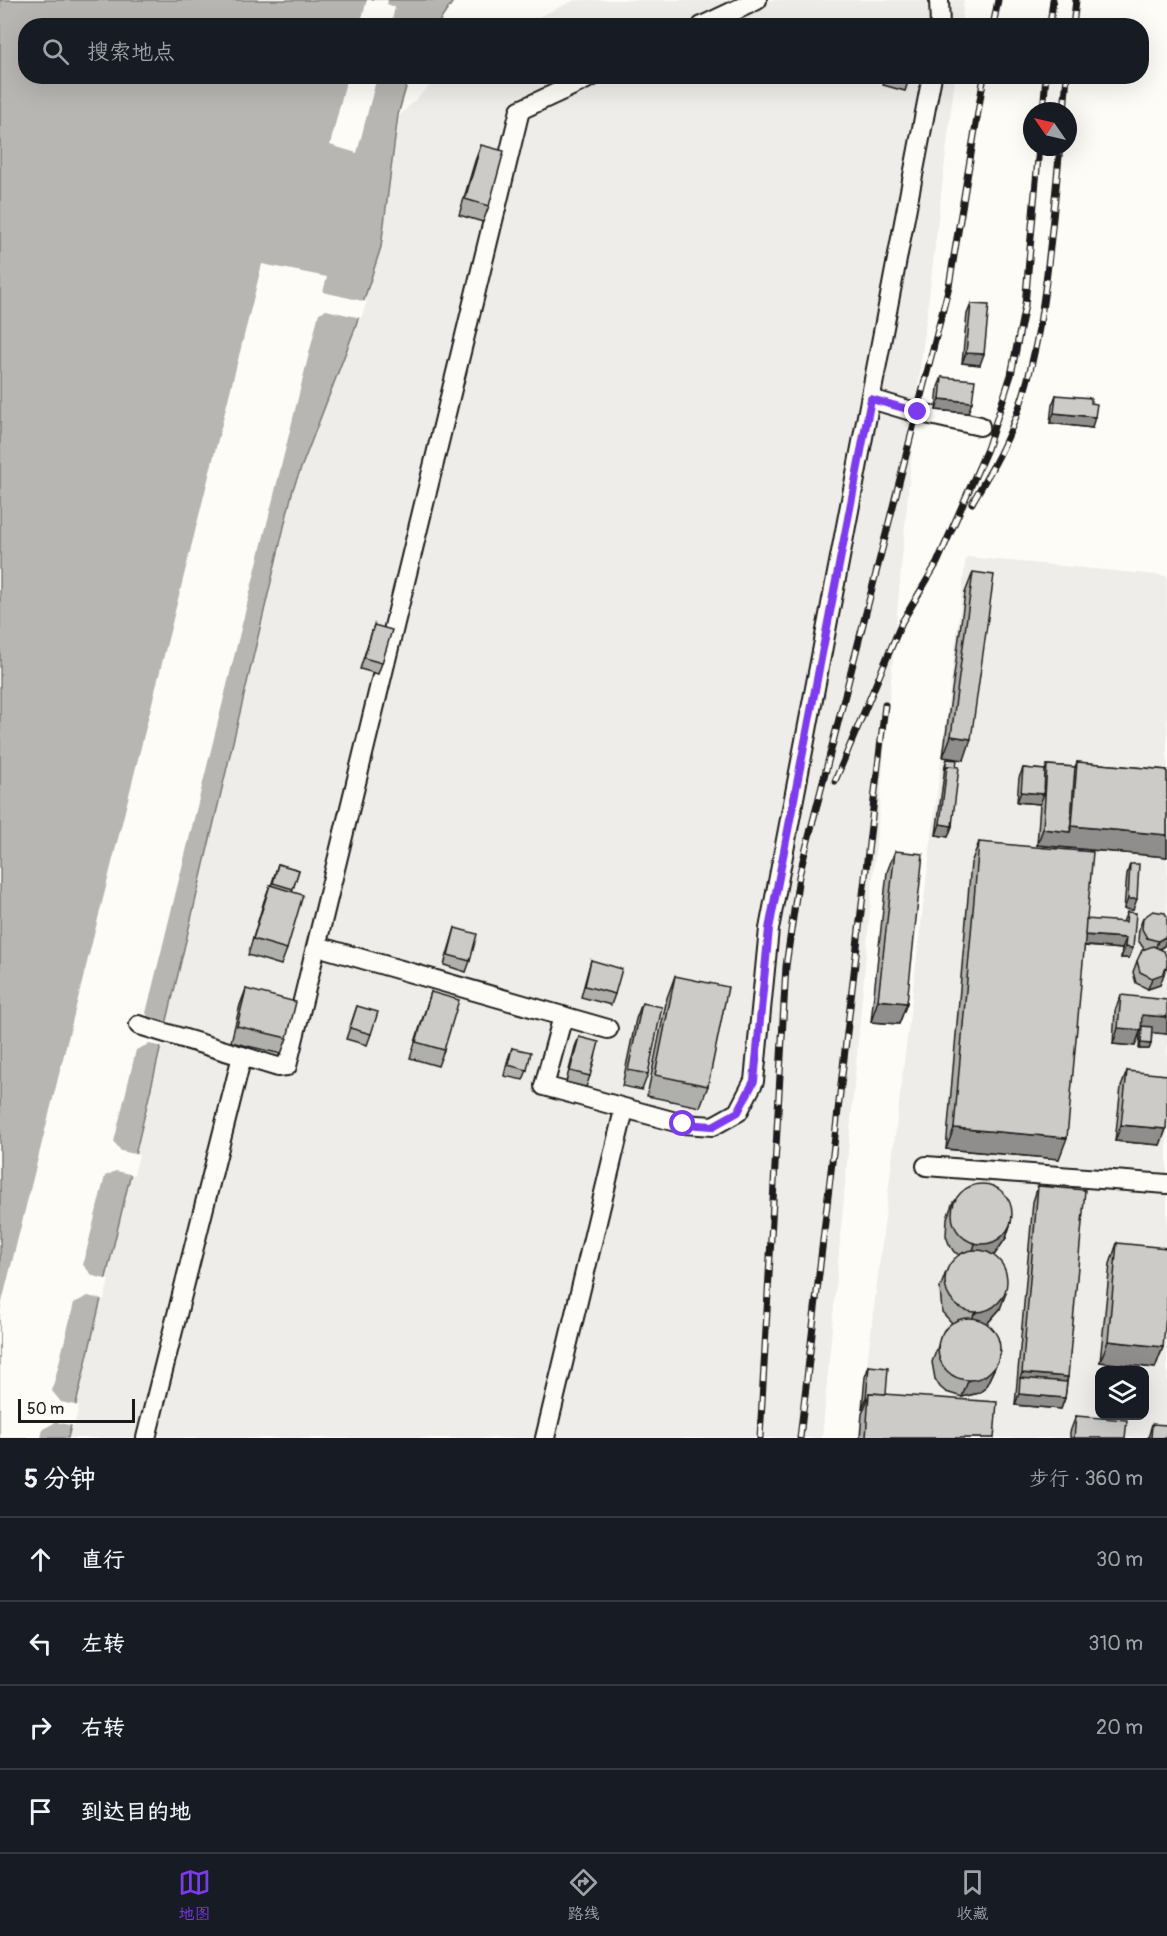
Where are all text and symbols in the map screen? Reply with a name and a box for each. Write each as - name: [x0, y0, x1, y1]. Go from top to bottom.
- search box: [18, 18, 1149, 84]
- icon: search: [39, 35, 72, 68]
- text: 搜索地点: [87, 38, 175, 66]
- north arrow: [1023, 102, 1077, 156]
- route end: [904, 398, 930, 424]
- route start: [669, 1110, 695, 1136]
- map controls: [1095, 1366, 1149, 1420]
- button: layers: [1095, 1366, 1149, 1420]
- scale bar: [18, 1396, 135, 1424]
- text: 50 m: [27, 1399, 64, 1419]
- text: 5 分钟: [24, 1463, 96, 1495]
- text: 步行 · 360 m: [1029, 1466, 1143, 1491]
- icon: ahead: [24, 1543, 57, 1576]
- text: 直行: [81, 1546, 125, 1574]
- text: 30 m: [1096, 1547, 1143, 1572]
- icon: left: [24, 1627, 57, 1660]
- text: 左转: [81, 1630, 125, 1658]
- text: 310 m: [1088, 1631, 1143, 1656]
- icon: right: [24, 1711, 57, 1744]
- text: 右转: [81, 1714, 125, 1742]
- text: 20 m: [1096, 1715, 1143, 1740]
- icon: arrive: [24, 1795, 57, 1828]
- text: 到达目的地: [81, 1798, 191, 1826]
- tab: 地图: [178, 1866, 211, 1924]
- tab: 路线: [567, 1866, 600, 1924]
- tab: 收藏: [956, 1866, 989, 1924]

